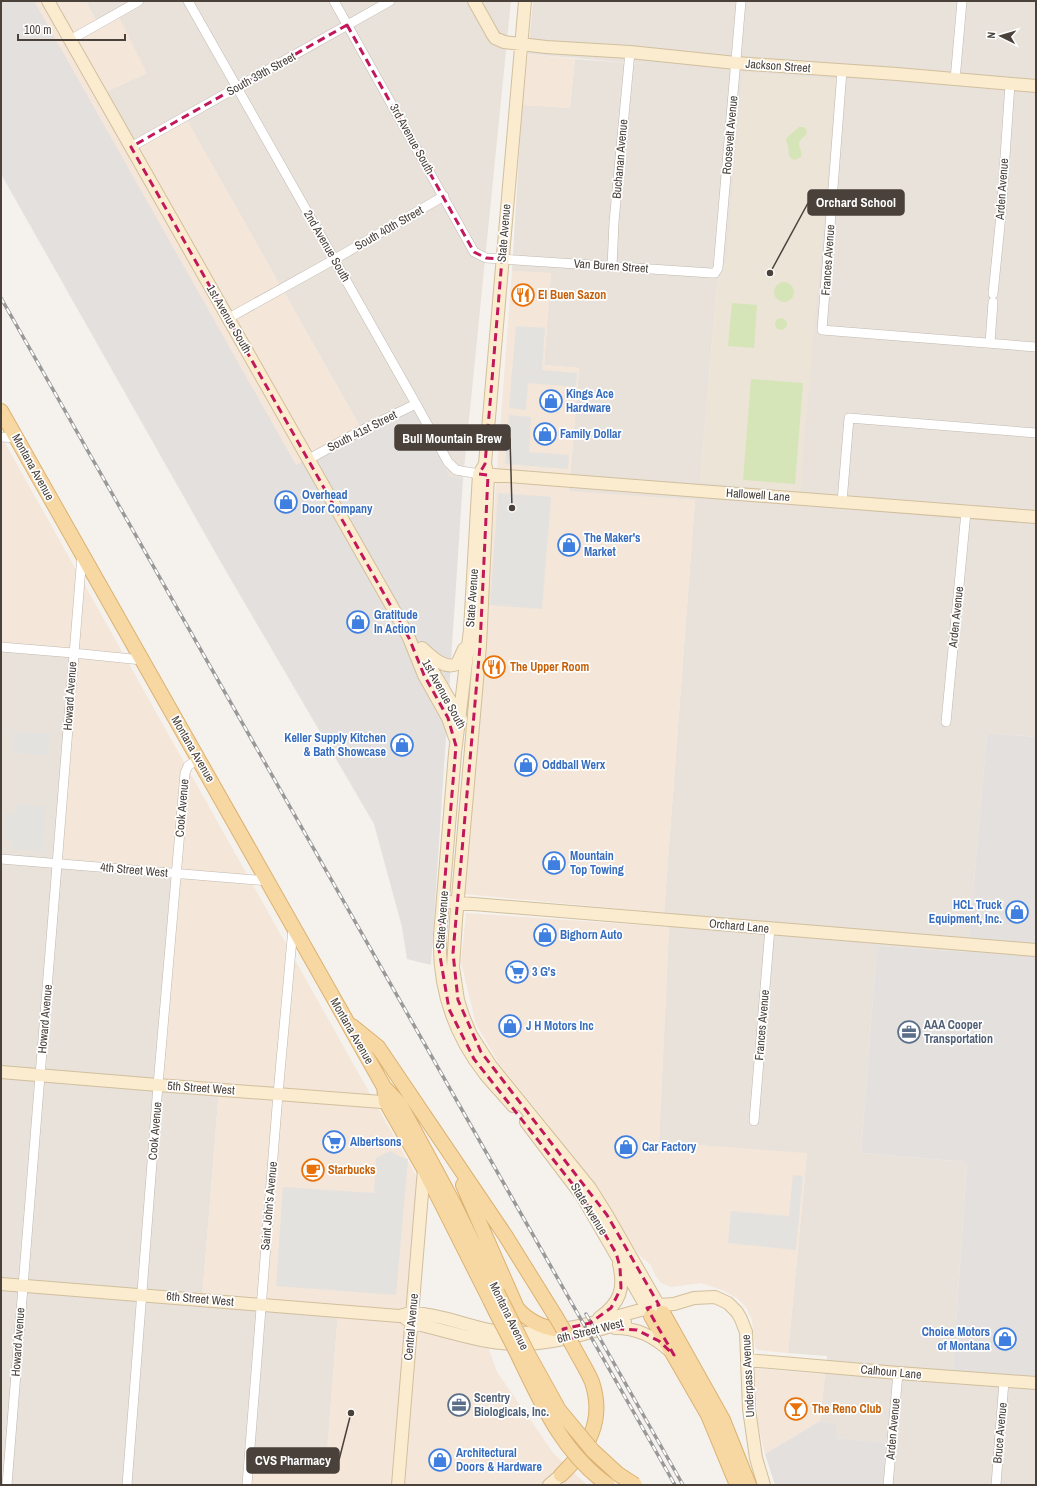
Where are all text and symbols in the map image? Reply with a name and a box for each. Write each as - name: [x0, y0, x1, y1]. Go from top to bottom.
- scale bar: [18, 16, 125, 42]
- north arrow: [981, 16, 1021, 56]
- text: 100 m: [24, 22, 51, 38]
- text: N: [984, 31, 998, 39]
- street label: South 39th Street: [224, 48, 299, 100]
- street label: Jackson Street: [745, 56, 811, 76]
- street label: Roosevelt Avenue: [719, 95, 741, 175]
- street label: 3rd Avenue South: [386, 101, 438, 177]
- street label: Buchanan Avenue: [609, 119, 631, 199]
- street label: Arden Avenue: [992, 158, 1012, 221]
- callout: Orchard School: [808, 190, 904, 215]
- text: Orchard School: [816, 194, 896, 211]
- street label: South 40th Street: [352, 202, 426, 254]
- street label: State Avenue: [493, 203, 515, 263]
- street label: 2nd Avenue South: [300, 207, 354, 285]
- street label: Frances Avenue: [818, 224, 838, 296]
- street label: Van Buren Street: [573, 255, 649, 277]
- street label: 1st Avenue South: [203, 282, 255, 356]
- restaurant icon: El Buen Sazon: [510, 282, 536, 308]
- place label: El Buen Sazon: [538, 287, 606, 303]
- place label: Kings Ace Hardware: [566, 386, 614, 416]
- shop icon: Kings Ace Hardware: [538, 388, 564, 414]
- street label: South 41st Street: [324, 406, 400, 455]
- shop icon: Family Dollar: [532, 421, 558, 447]
- callout: Bull Mountain Brew: [395, 425, 510, 450]
- place label: Family Dollar: [560, 426, 621, 442]
- text: Bull Mountain Brew: [402, 430, 502, 447]
- street label: Montana Avenue: [8, 431, 58, 503]
- street label: Hallowell Lane: [726, 485, 790, 505]
- place label: Overhead Door Company: [302, 487, 373, 517]
- shop icon: Overhead Door Company: [273, 489, 299, 515]
- place label: The Maker's Market: [584, 530, 641, 560]
- shop icon: The Maker's Market: [556, 532, 582, 558]
- street label: State Avenue: [462, 568, 482, 628]
- street label: Arden Avenue: [945, 585, 967, 649]
- place label: Gratitude In Action: [374, 607, 418, 637]
- shop icon: Gratitude In Action: [345, 609, 371, 635]
- restaurant icon: The Upper Room: [481, 654, 507, 680]
- street label: 1st Avenue South: [418, 656, 470, 732]
- place label: The Upper Room: [510, 659, 590, 675]
- street label: Howard Avenue: [60, 661, 80, 731]
- street label: Montana Avenue: [168, 713, 218, 785]
- place label: Keller Supply Kitchen & Bath Showcase: [284, 730, 387, 760]
- shop icon: Keller Supply Kitchen & Bath Showcase: [389, 732, 415, 758]
- shop icon: Oddball Werx: [513, 752, 539, 778]
- place label: Oddball Werx: [542, 757, 606, 773]
- street label: Cook Avenue: [171, 778, 193, 838]
- place label: Mountain Top Towing: [570, 848, 624, 878]
- shop icon: Mountain Top Towing: [541, 850, 567, 876]
- street label: 4th Street West: [100, 859, 169, 881]
- street label: State Avenue: [432, 890, 452, 950]
- place label: HCL Truck Equipment, Inc.: [929, 897, 1003, 927]
- shop icon: HCL Truck Equipment, Inc.: [1004, 899, 1030, 925]
- street label: Orchard Lane: [708, 915, 770, 937]
- shop icon: Bighorn Auto: [532, 922, 558, 948]
- place label: Bighorn Auto: [560, 927, 623, 943]
- supermarket icon: 3 G's: [504, 959, 530, 985]
- place label: 3 G's: [532, 964, 556, 980]
- street label: Howard Avenue: [34, 984, 56, 1054]
- street label: Frances Avenue: [751, 989, 773, 1061]
- street label: Montana Avenue: [327, 995, 377, 1067]
- shop icon: J H Motors Inc: [497, 1013, 523, 1039]
- place label: AAA Cooper Transportation: [924, 1017, 993, 1047]
- place label: J H Motors Inc: [526, 1018, 594, 1034]
- office icon: AAA Cooper Transportation: [896, 1019, 922, 1045]
- street label: 5th Street West: [167, 1078, 236, 1098]
- street label: Cook Avenue: [144, 1101, 166, 1161]
- supermarket icon: Albertsons: [321, 1129, 347, 1155]
- place label: Albertsons: [350, 1134, 402, 1150]
- shop icon: Car Factory: [613, 1134, 639, 1160]
- place label: Car Factory: [642, 1139, 697, 1155]
- cafe icon: Starbucks: [300, 1157, 326, 1183]
- street label: Saint John's Avenue: [257, 1161, 281, 1251]
- place label: Starbucks: [328, 1162, 376, 1178]
- street label: State Avenue: [567, 1180, 611, 1238]
- street label: Montana Avenue: [486, 1279, 532, 1353]
- street label: 6th Street West: [166, 1288, 235, 1310]
- street label: Central Avenue: [400, 1293, 422, 1361]
- street label: Howard Avenue: [8, 1307, 28, 1377]
- street label: 6th Street West: [555, 1315, 625, 1347]
- place label: Choice Motors of Montana: [922, 1324, 991, 1354]
- shop icon: Choice Motors of Montana: [992, 1326, 1018, 1352]
- street label: Underpass Avenue: [738, 1334, 758, 1418]
- street label: Calhoun Lane: [860, 1361, 922, 1383]
- place label: Scentry Biologicals, Inc.: [474, 1390, 549, 1420]
- office icon: Scentry Biologicals, Inc.: [446, 1392, 472, 1418]
- bar icon: The Reno Club: [783, 1396, 809, 1422]
- street label: Arden Avenue: [882, 1398, 904, 1461]
- place label: The Reno Club: [812, 1401, 881, 1417]
- street label: Bruce Avenue: [989, 1402, 1011, 1464]
- place label: Architectural Doors & Hardware: [456, 1445, 542, 1475]
- shop icon: Architectural Doors & Hardware: [427, 1447, 453, 1473]
- callout: CVS Pharmacy: [247, 1448, 339, 1473]
- text: CVS Pharmacy: [255, 1452, 331, 1469]

